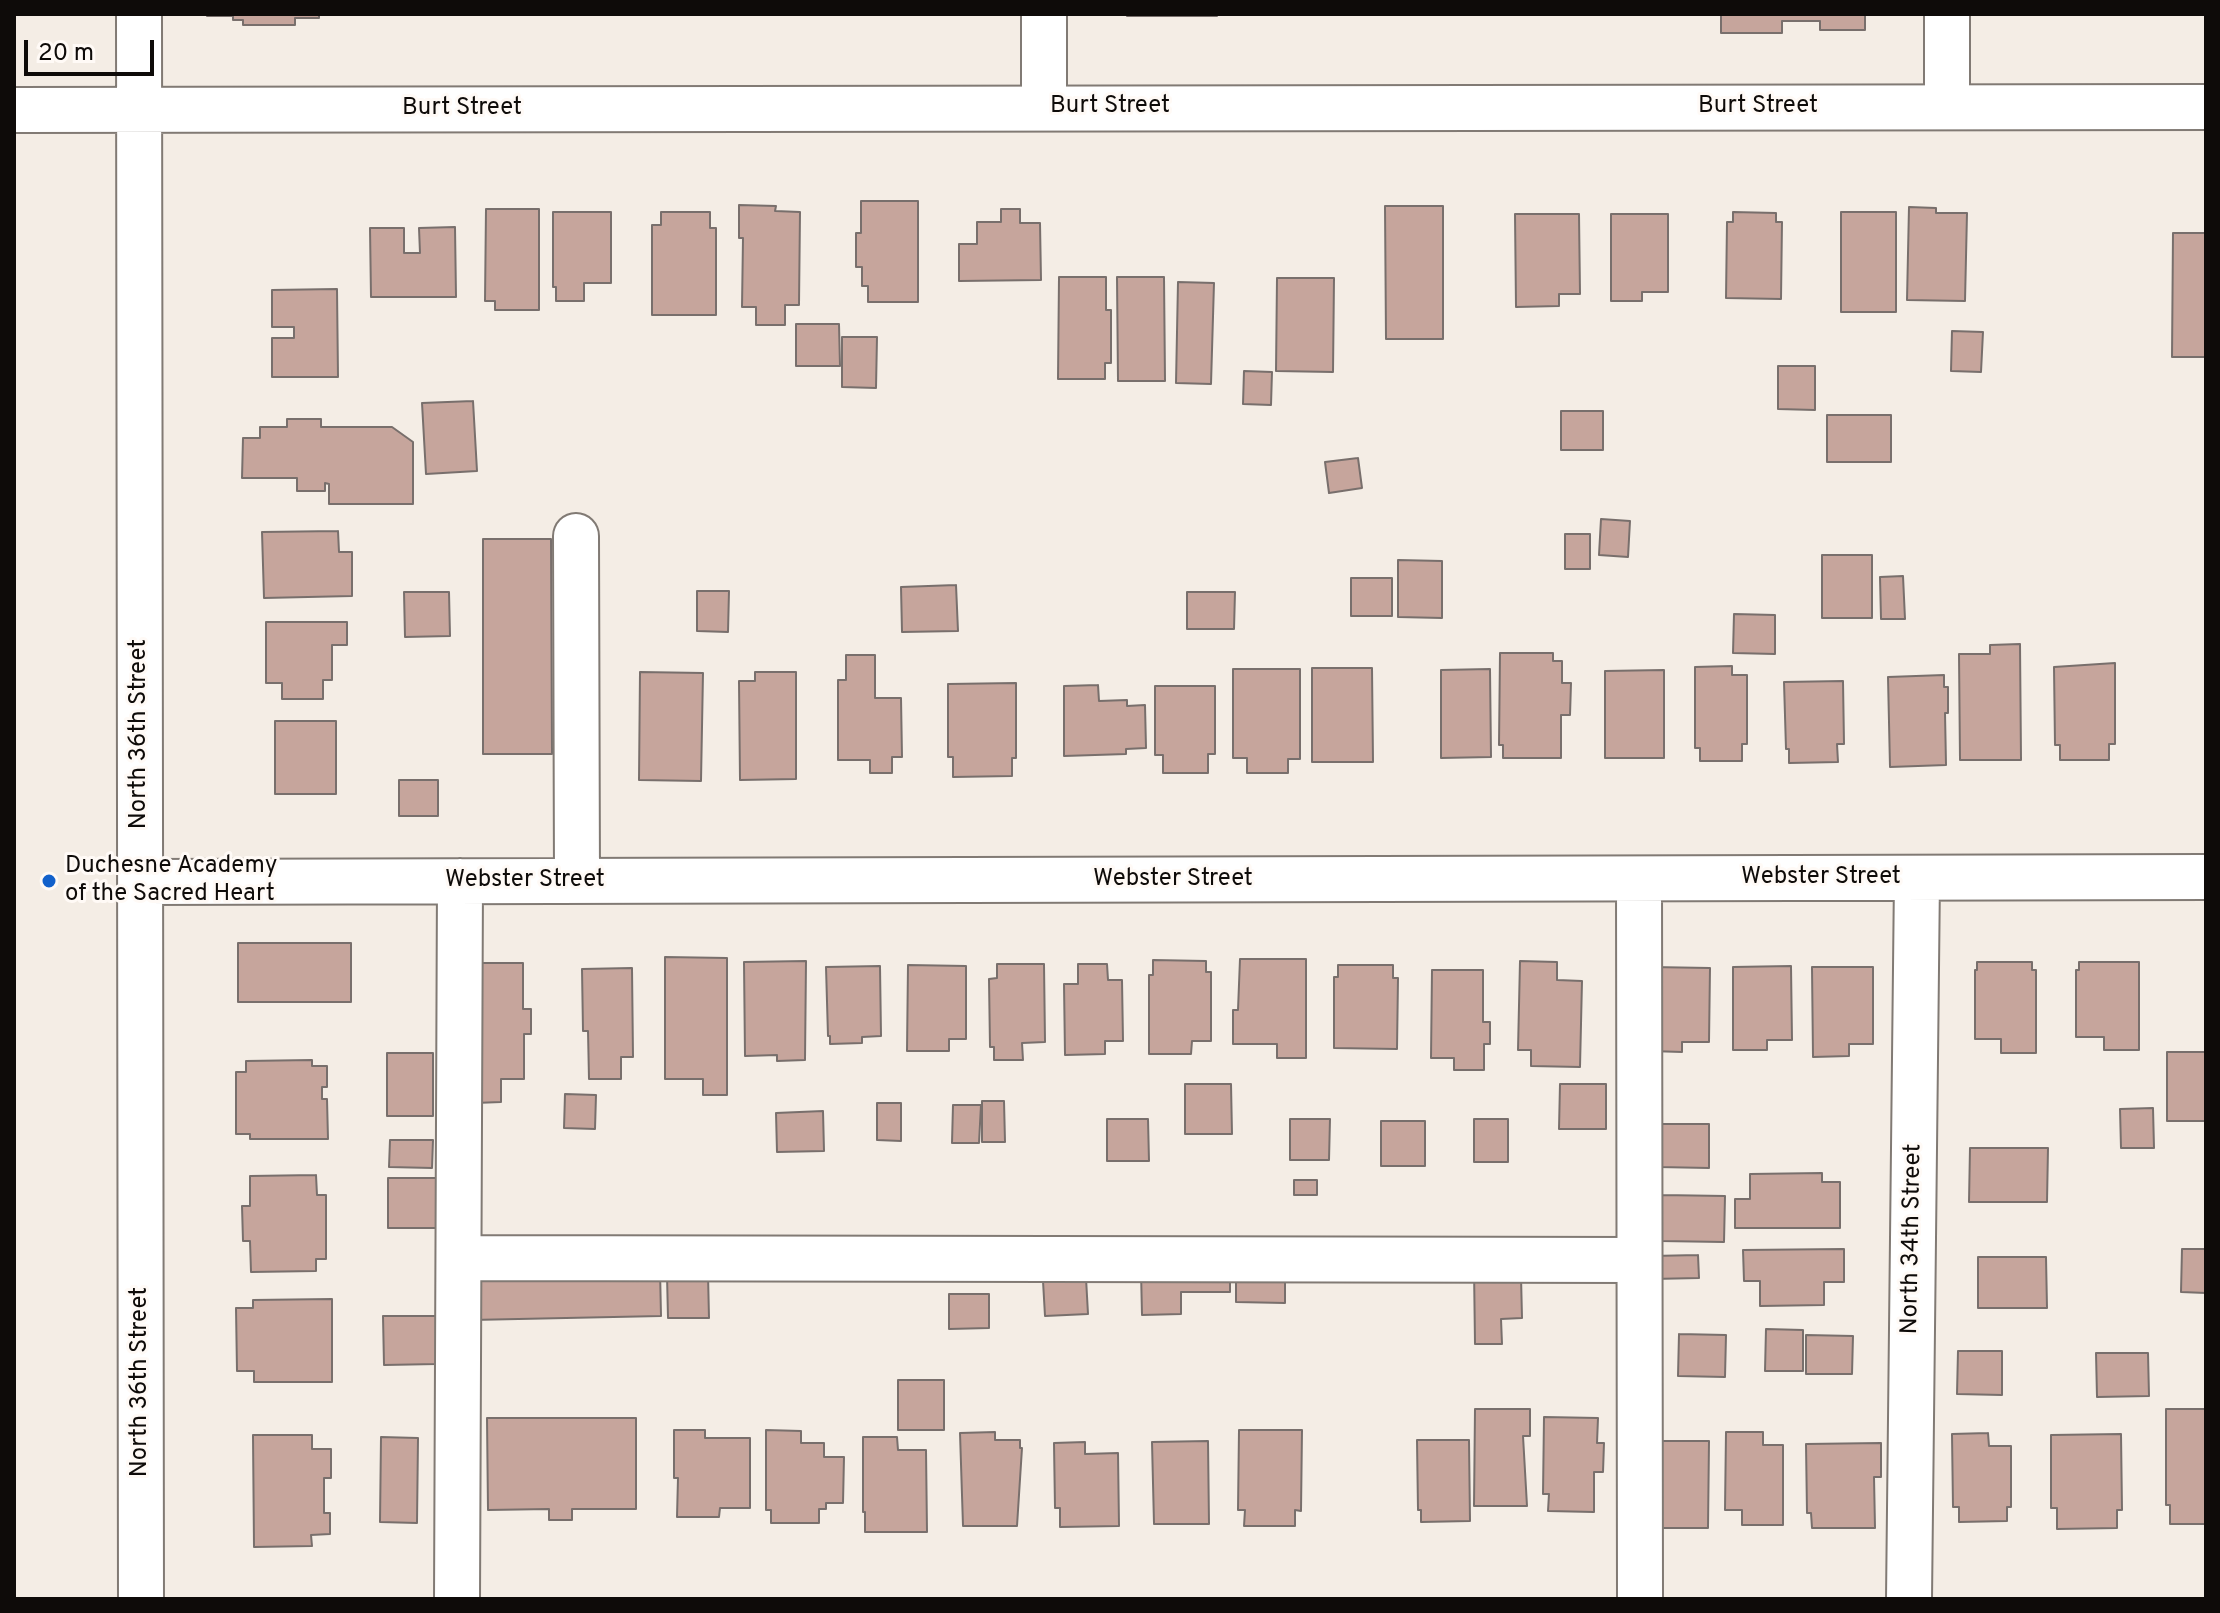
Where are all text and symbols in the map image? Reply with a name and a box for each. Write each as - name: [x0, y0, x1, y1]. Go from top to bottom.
- scale bar: [28, 24, 158, 74]
- text: 20 m: [38, 39, 94, 69]
- street label: Burt Street: [1050, 93, 1170, 121]
- street label: Burt Street: [1698, 93, 1818, 121]
- street label: Burt Street: [402, 95, 522, 123]
- street label: North 36th Street: [126, 639, 154, 829]
- place label: Duchesne Academy of the Sacred Heart: [65, 853, 277, 909]
- street label: Webster Street: [1741, 864, 1901, 892]
- street label: Webster Street: [1093, 866, 1253, 894]
- street label: Webster Street: [445, 867, 605, 895]
- marker: Duchesne Academy of the Sacred Heart: [40, 872, 58, 890]
- street label: North 34th Street: [1897, 1143, 1929, 1335]
- street label: North 36th Street: [127, 1287, 155, 1477]

